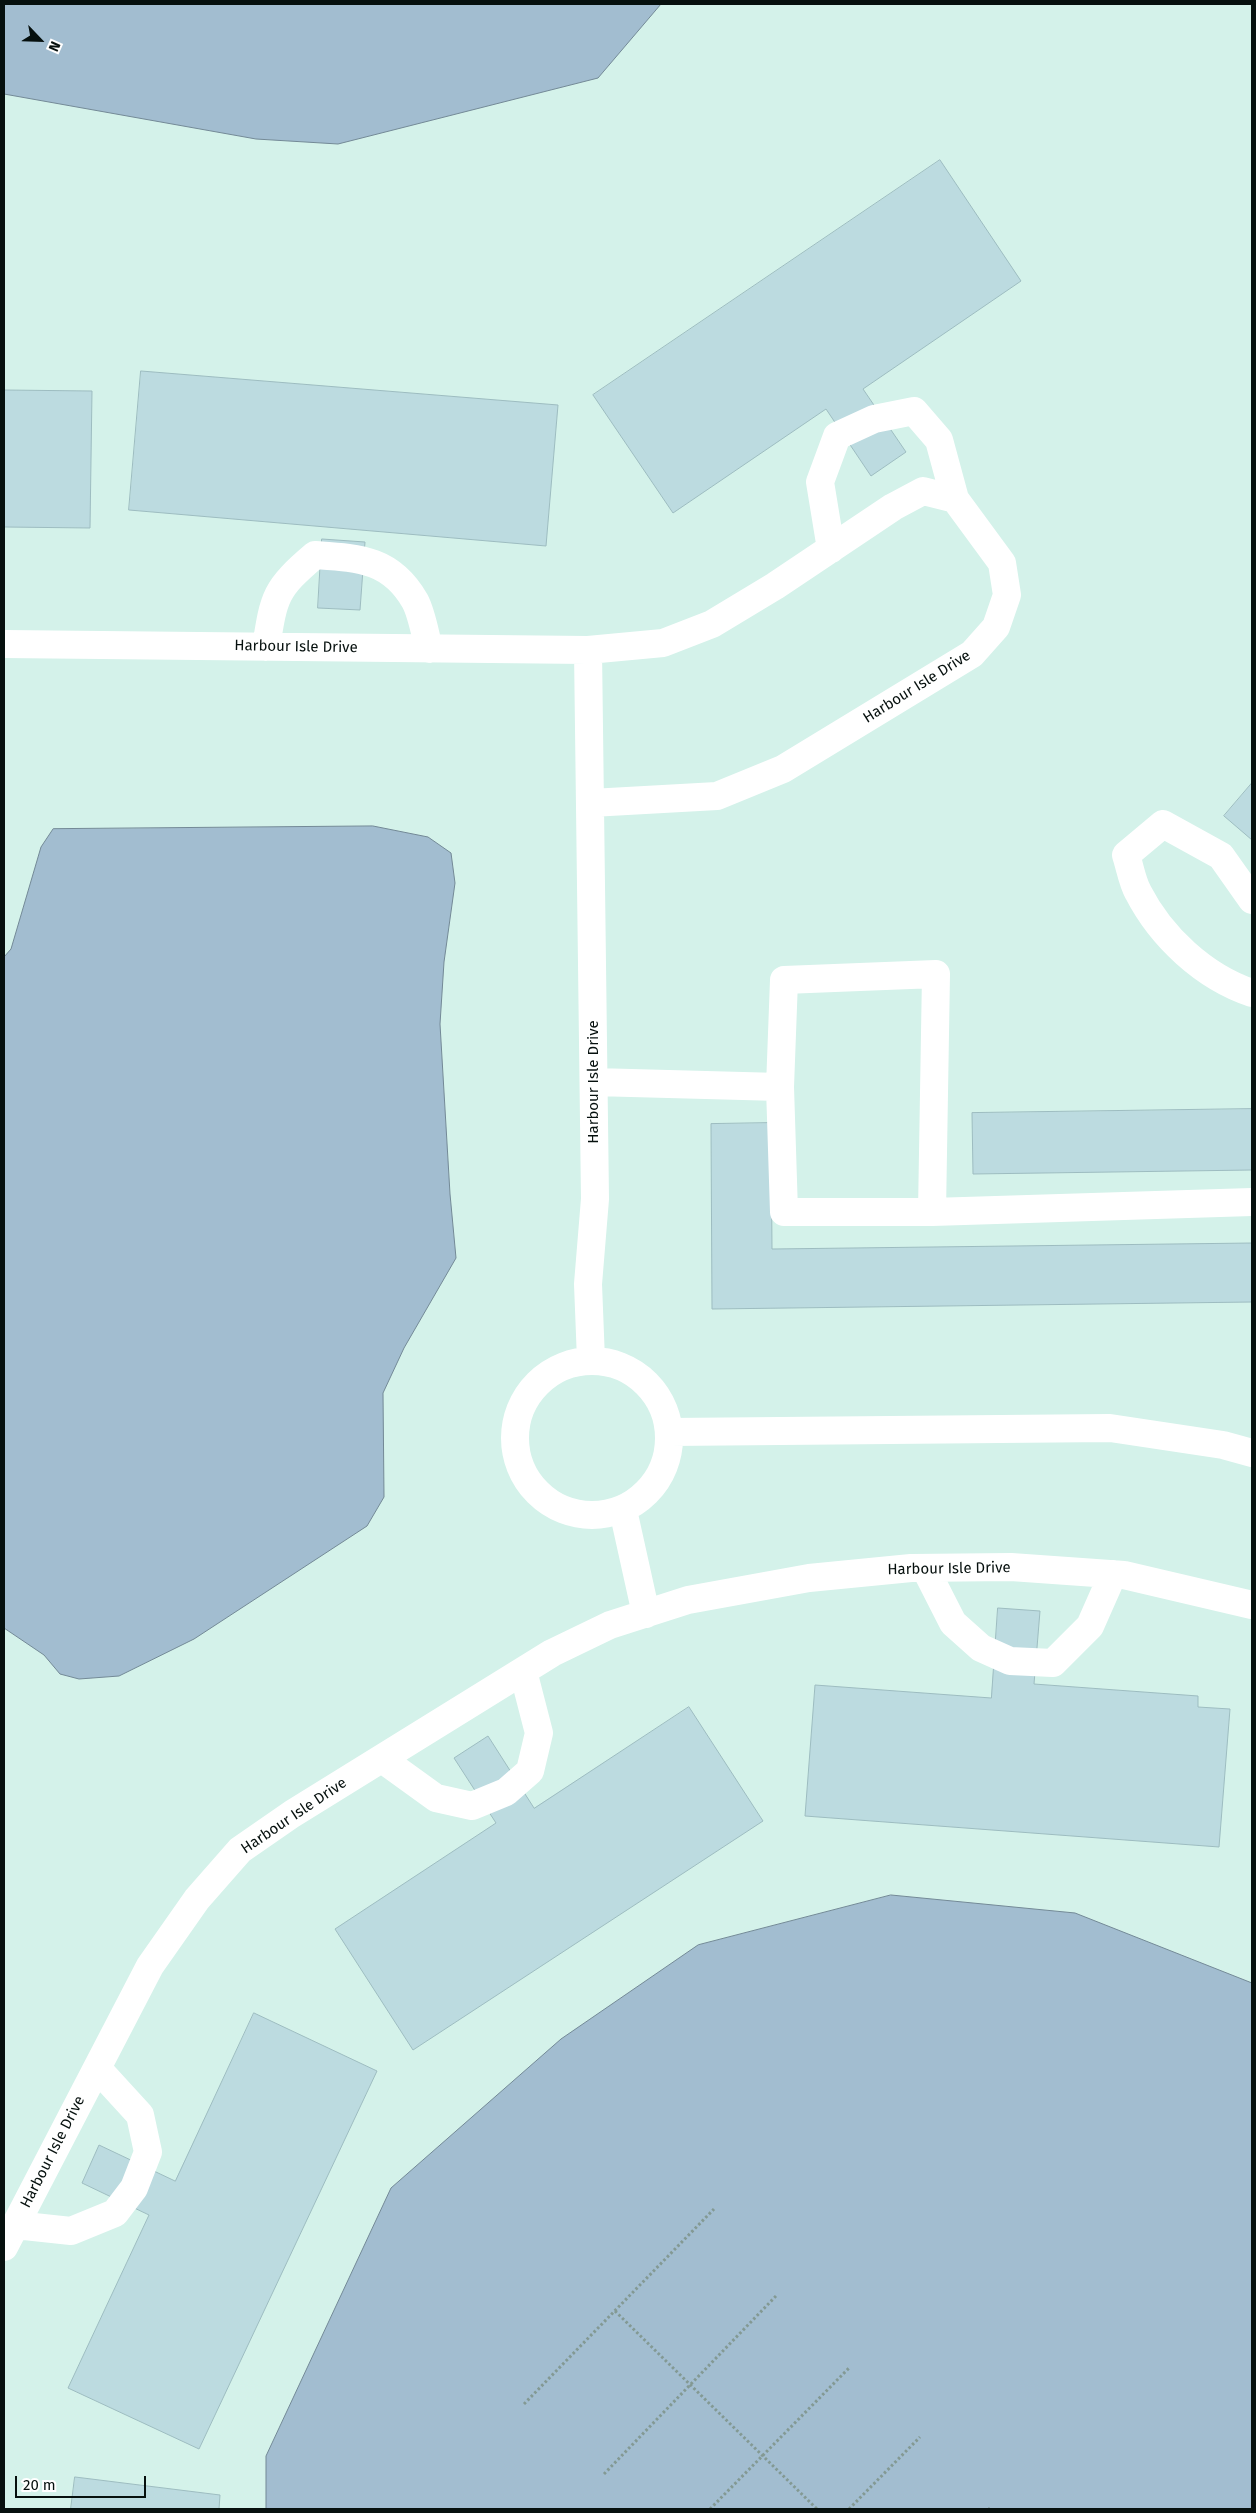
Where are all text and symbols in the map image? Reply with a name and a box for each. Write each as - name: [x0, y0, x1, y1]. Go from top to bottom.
- north arrow: [15, 15, 65, 65]
- text: N: [45, 39, 64, 54]
- street label: Harbour Isle Drive: [234, 637, 358, 657]
- street label: Harbour Isle Drive: [860, 647, 974, 727]
- street label: Harbour Isle Drive: [585, 1020, 603, 1144]
- street label: Harbour Isle Drive: [887, 1559, 1011, 1579]
- street label: Harbour Isle Drive: [238, 1774, 350, 1858]
- street label: Harbour Isle Drive: [17, 2093, 89, 2211]
- scale bar: [18, 2466, 149, 2498]
- text: 20 m: [23, 2476, 56, 2494]

